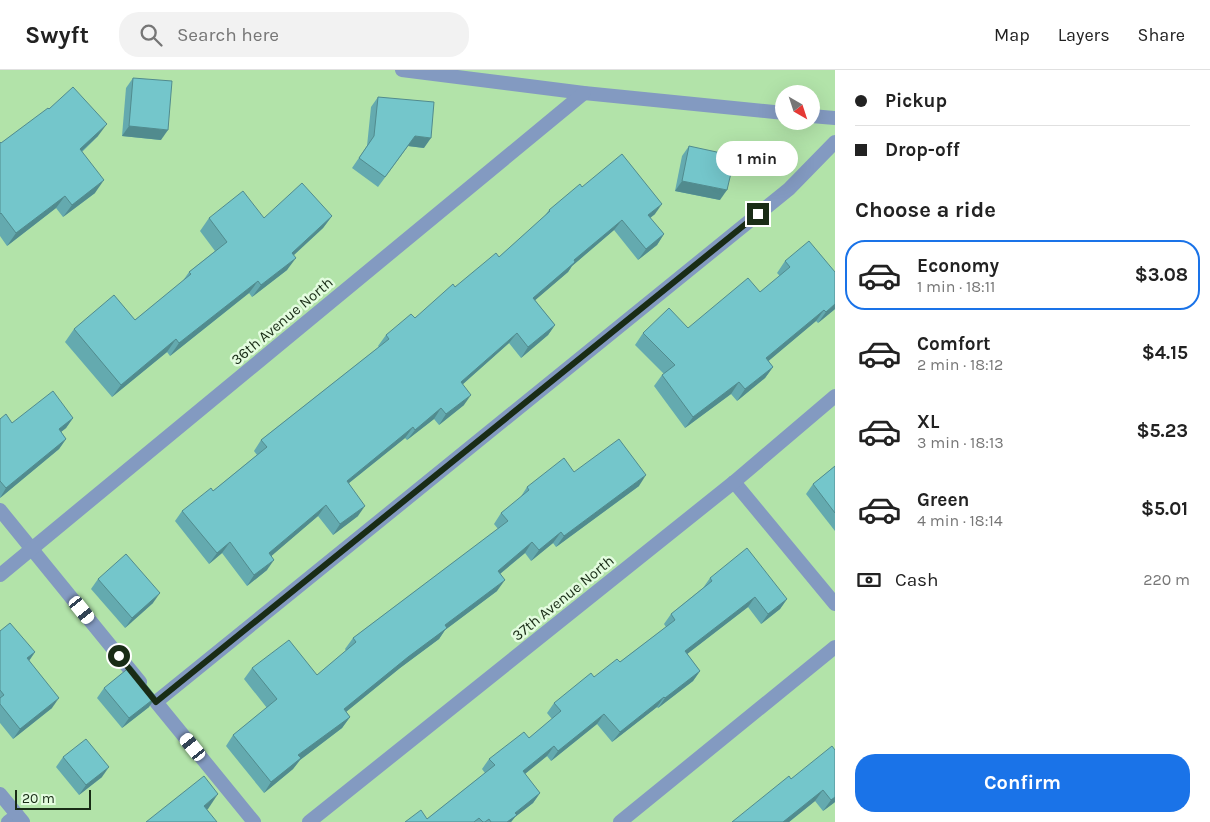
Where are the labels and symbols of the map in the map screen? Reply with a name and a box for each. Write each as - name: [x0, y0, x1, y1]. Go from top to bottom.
- north arrow: [775, 85, 820, 130]
- callout: 1 min: [717, 142, 799, 176]
- route end: [747, 203, 769, 225]
- street label: 36th Avenue North: [227, 273, 337, 369]
- street label: 37th Avenue North: [509, 551, 617, 645]
- car: [66, 594, 97, 626]
- route start: [108, 645, 130, 667]
- car: [177, 731, 208, 763]
- scale bar: [15, 787, 91, 810]

